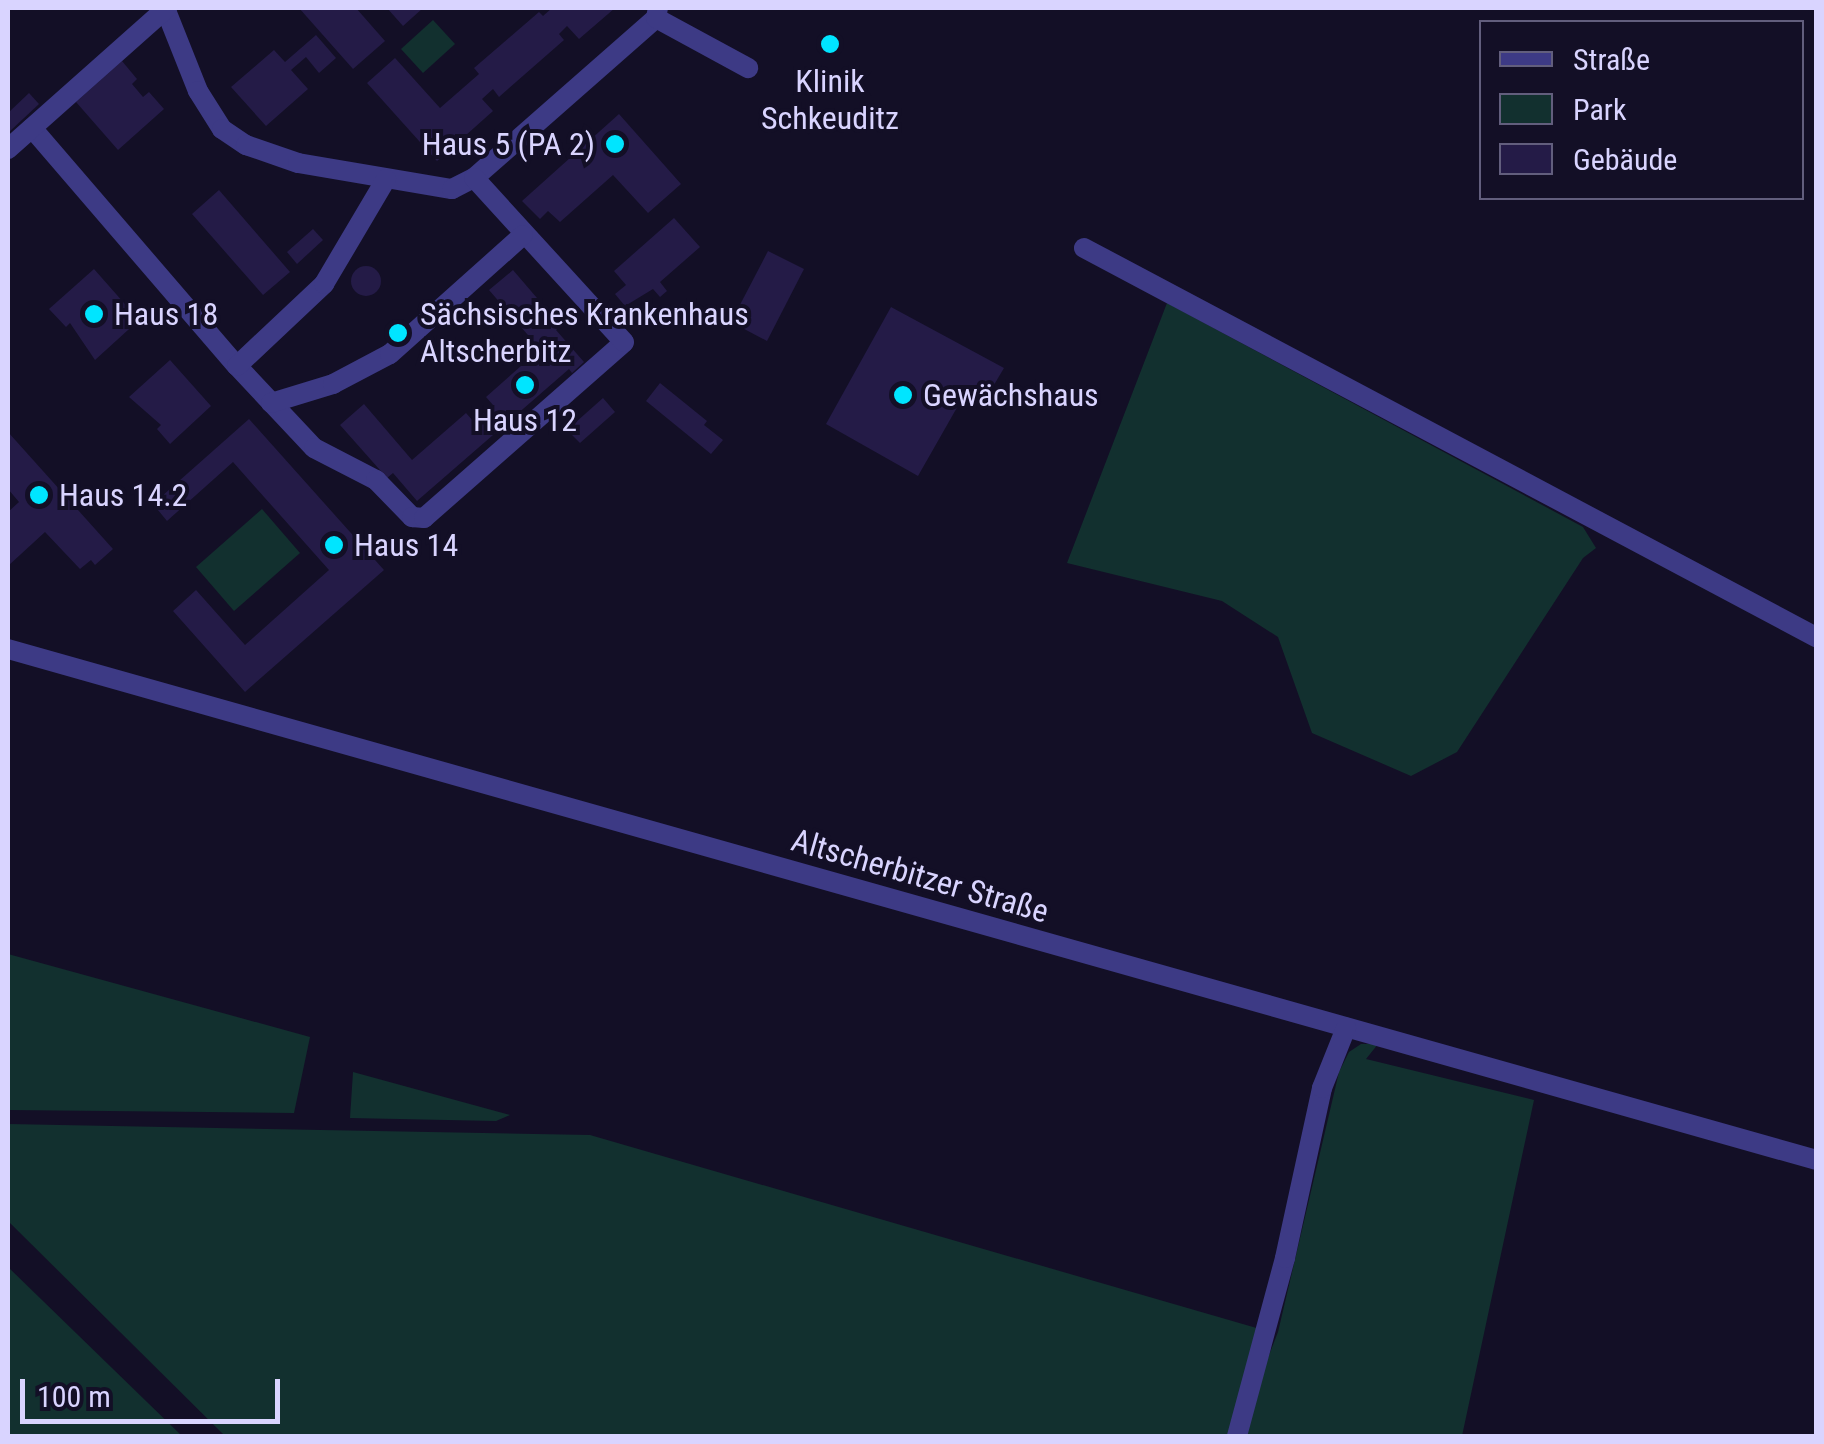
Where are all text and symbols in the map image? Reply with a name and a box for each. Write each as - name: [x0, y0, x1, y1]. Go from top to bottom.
- legend: [1479, 20, 1804, 200]
- marker: Klinik Schkeuditz: [817, 31, 843, 57]
- text: Straße: [1573, 42, 1650, 77]
- place label: Klinik Schkeuditz: [761, 63, 899, 138]
- text: Park: [1573, 92, 1627, 127]
- place label: Haus 5 (PA 2): [422, 125, 595, 163]
- marker: Haus 5 (PA 2): [604, 133, 626, 155]
- text: Gebäude: [1573, 142, 1677, 177]
- place label: Haus 18: [114, 295, 218, 333]
- place label: Sächsisches Krankenhaus Altscherbitz: [420, 296, 749, 371]
- marker: Haus 18: [83, 303, 105, 325]
- marker: Sächsisches Krankenhaus Altscherbitz: [385, 320, 411, 346]
- marker: Haus 12: [514, 374, 536, 396]
- place label: Gewächshaus: [923, 376, 1099, 414]
- marker: Gewächshaus: [892, 384, 914, 406]
- place label: Haus 12: [473, 401, 577, 439]
- place label: Haus 14.2: [59, 476, 187, 514]
- marker: Haus 14.2: [28, 484, 50, 506]
- place label: Haus 14: [354, 526, 458, 564]
- marker: Haus 14: [323, 534, 345, 556]
- street label: Altscherbitzer Straße: [787, 821, 1053, 931]
- scale bar: [25, 1359, 285, 1421]
- text: 100 m: [37, 1379, 111, 1414]

